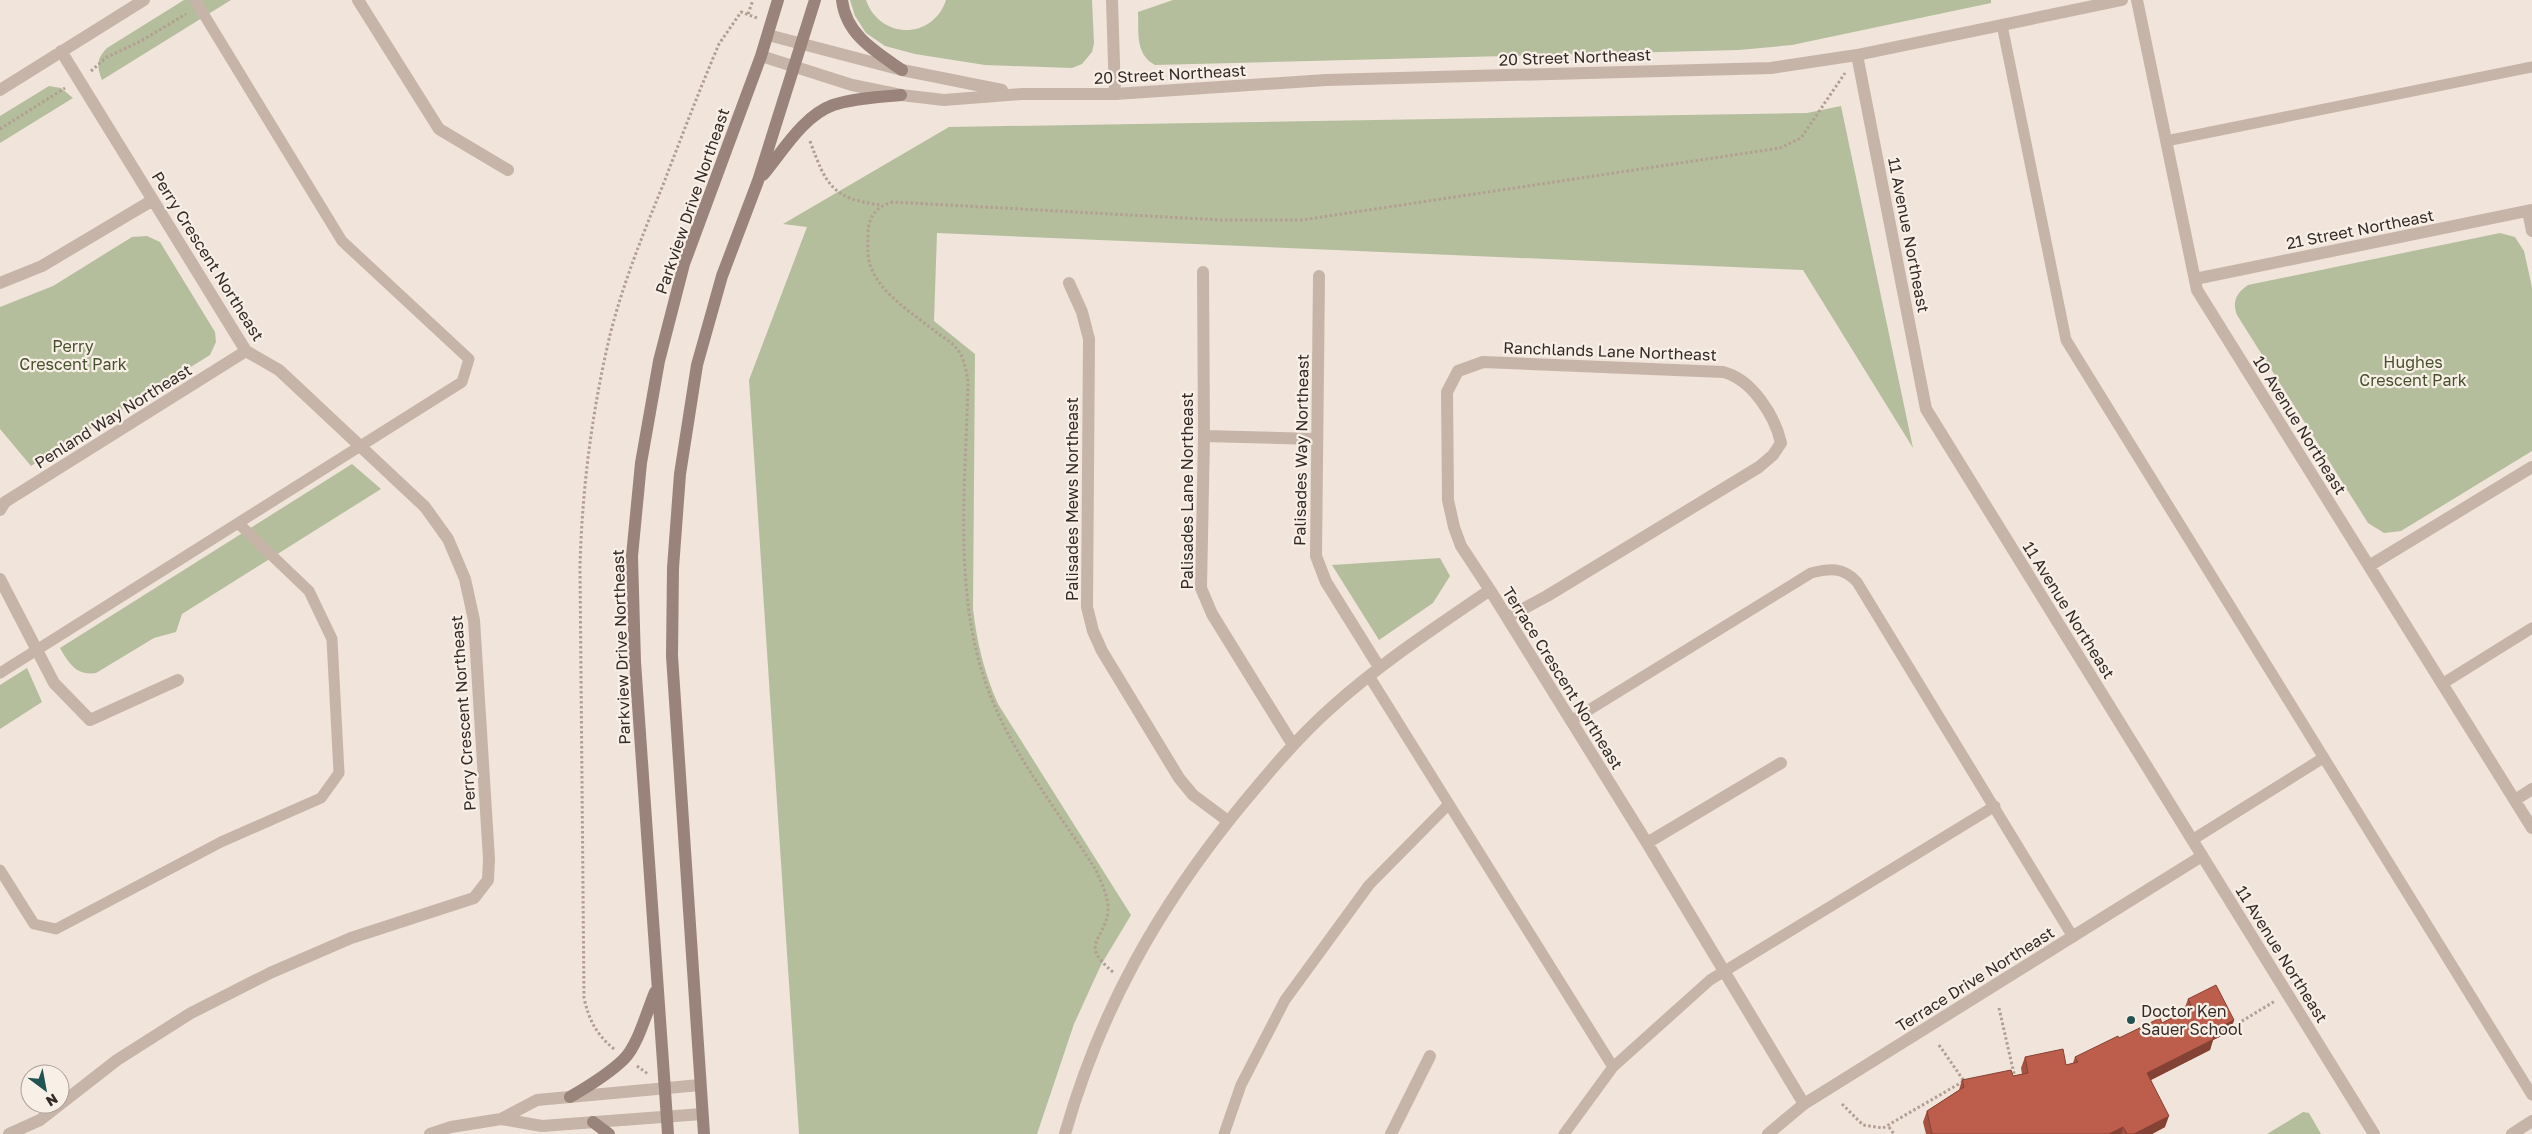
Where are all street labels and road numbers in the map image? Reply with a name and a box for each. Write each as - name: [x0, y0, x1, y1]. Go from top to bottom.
- street label: 20 Street Northeast: [1499, 44, 1651, 70]
- street label: 20 Street Northeast: [1093, 60, 1247, 88]
- street label: Parkview Drive Northeast: [651, 105, 733, 297]
- street label: 11 Avenue Northeast: [1884, 156, 1934, 314]
- street label: Perry Crescent Northeast: [148, 168, 268, 344]
- street label: 21 Street Northeast: [2284, 205, 2436, 253]
- street label: Ranchlands Lane Northeast: [1503, 337, 1717, 365]
- street label: 10 Avenue Northeast: [2249, 352, 2351, 498]
- street label: Palisades Way Northeast: [1289, 354, 1313, 546]
- street label: Penland Way Northeast: [31, 359, 195, 473]
- street label: Palisades Lane Northeast: [1177, 392, 1197, 590]
- street label: Palisades Mews Northeast: [1062, 397, 1082, 601]
- street label: 11 Avenue Northeast: [2019, 538, 2119, 682]
- street label: Parkview Drive Northeast: [608, 549, 634, 745]
- street label: Terrace Crescent Northeast: [1498, 583, 1628, 773]
- street label: Perry Crescent Northeast: [446, 614, 480, 812]
- street label: 11 Avenue Northeast: [2232, 882, 2332, 1026]
- street label: Terrace Drive Northeast: [1892, 922, 2058, 1036]

